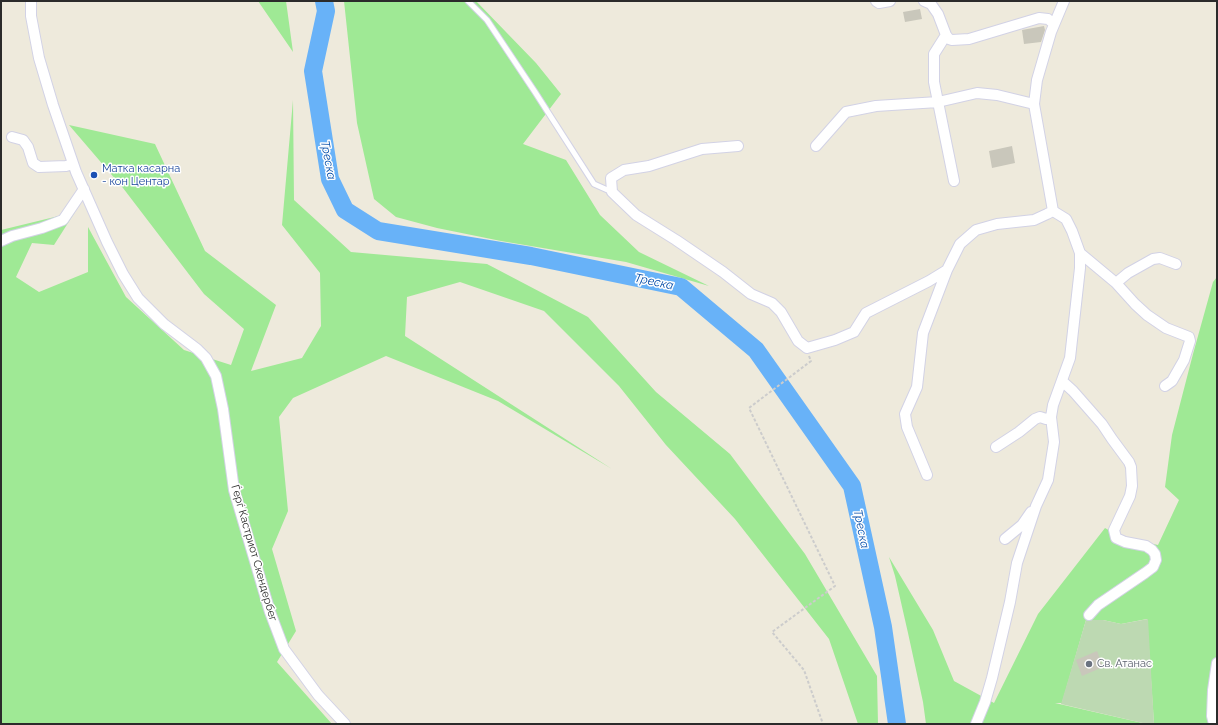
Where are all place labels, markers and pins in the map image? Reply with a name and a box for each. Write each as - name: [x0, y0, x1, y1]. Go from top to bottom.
- place label: Матка касарна - кон Центар: [102, 162, 180, 188]
- marker: Матка касарна - кон Центар: [89, 170, 99, 180]
- place label: Св. Атанас: [1097, 657, 1152, 671]
- marker: Св. Атанас: [1084, 659, 1094, 669]

